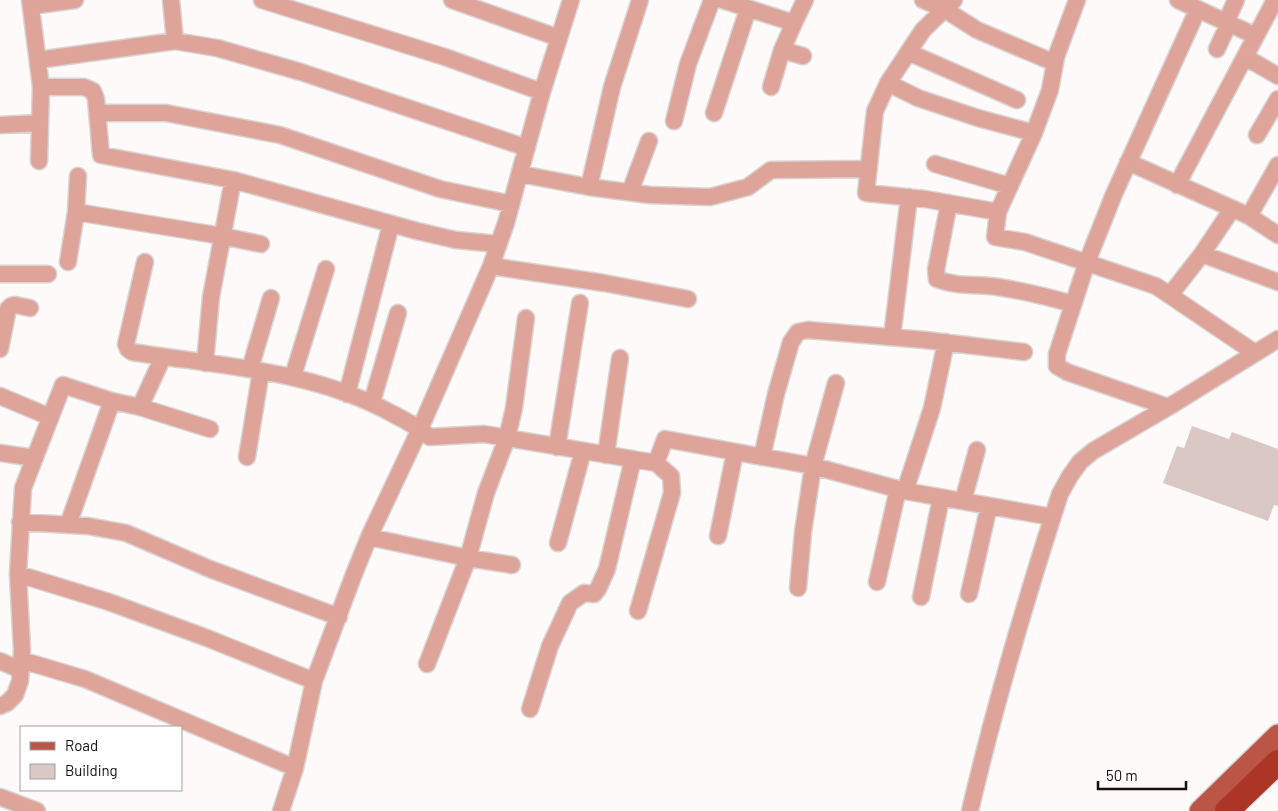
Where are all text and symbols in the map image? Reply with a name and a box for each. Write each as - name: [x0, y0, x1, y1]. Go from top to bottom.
- legend: [20, 726, 182, 791]
- text: Road: [65, 736, 98, 754]
- scale bar: [1098, 758, 1186, 790]
- text: Building: [65, 761, 118, 779]
- text: 50 m: [1106, 766, 1138, 784]

